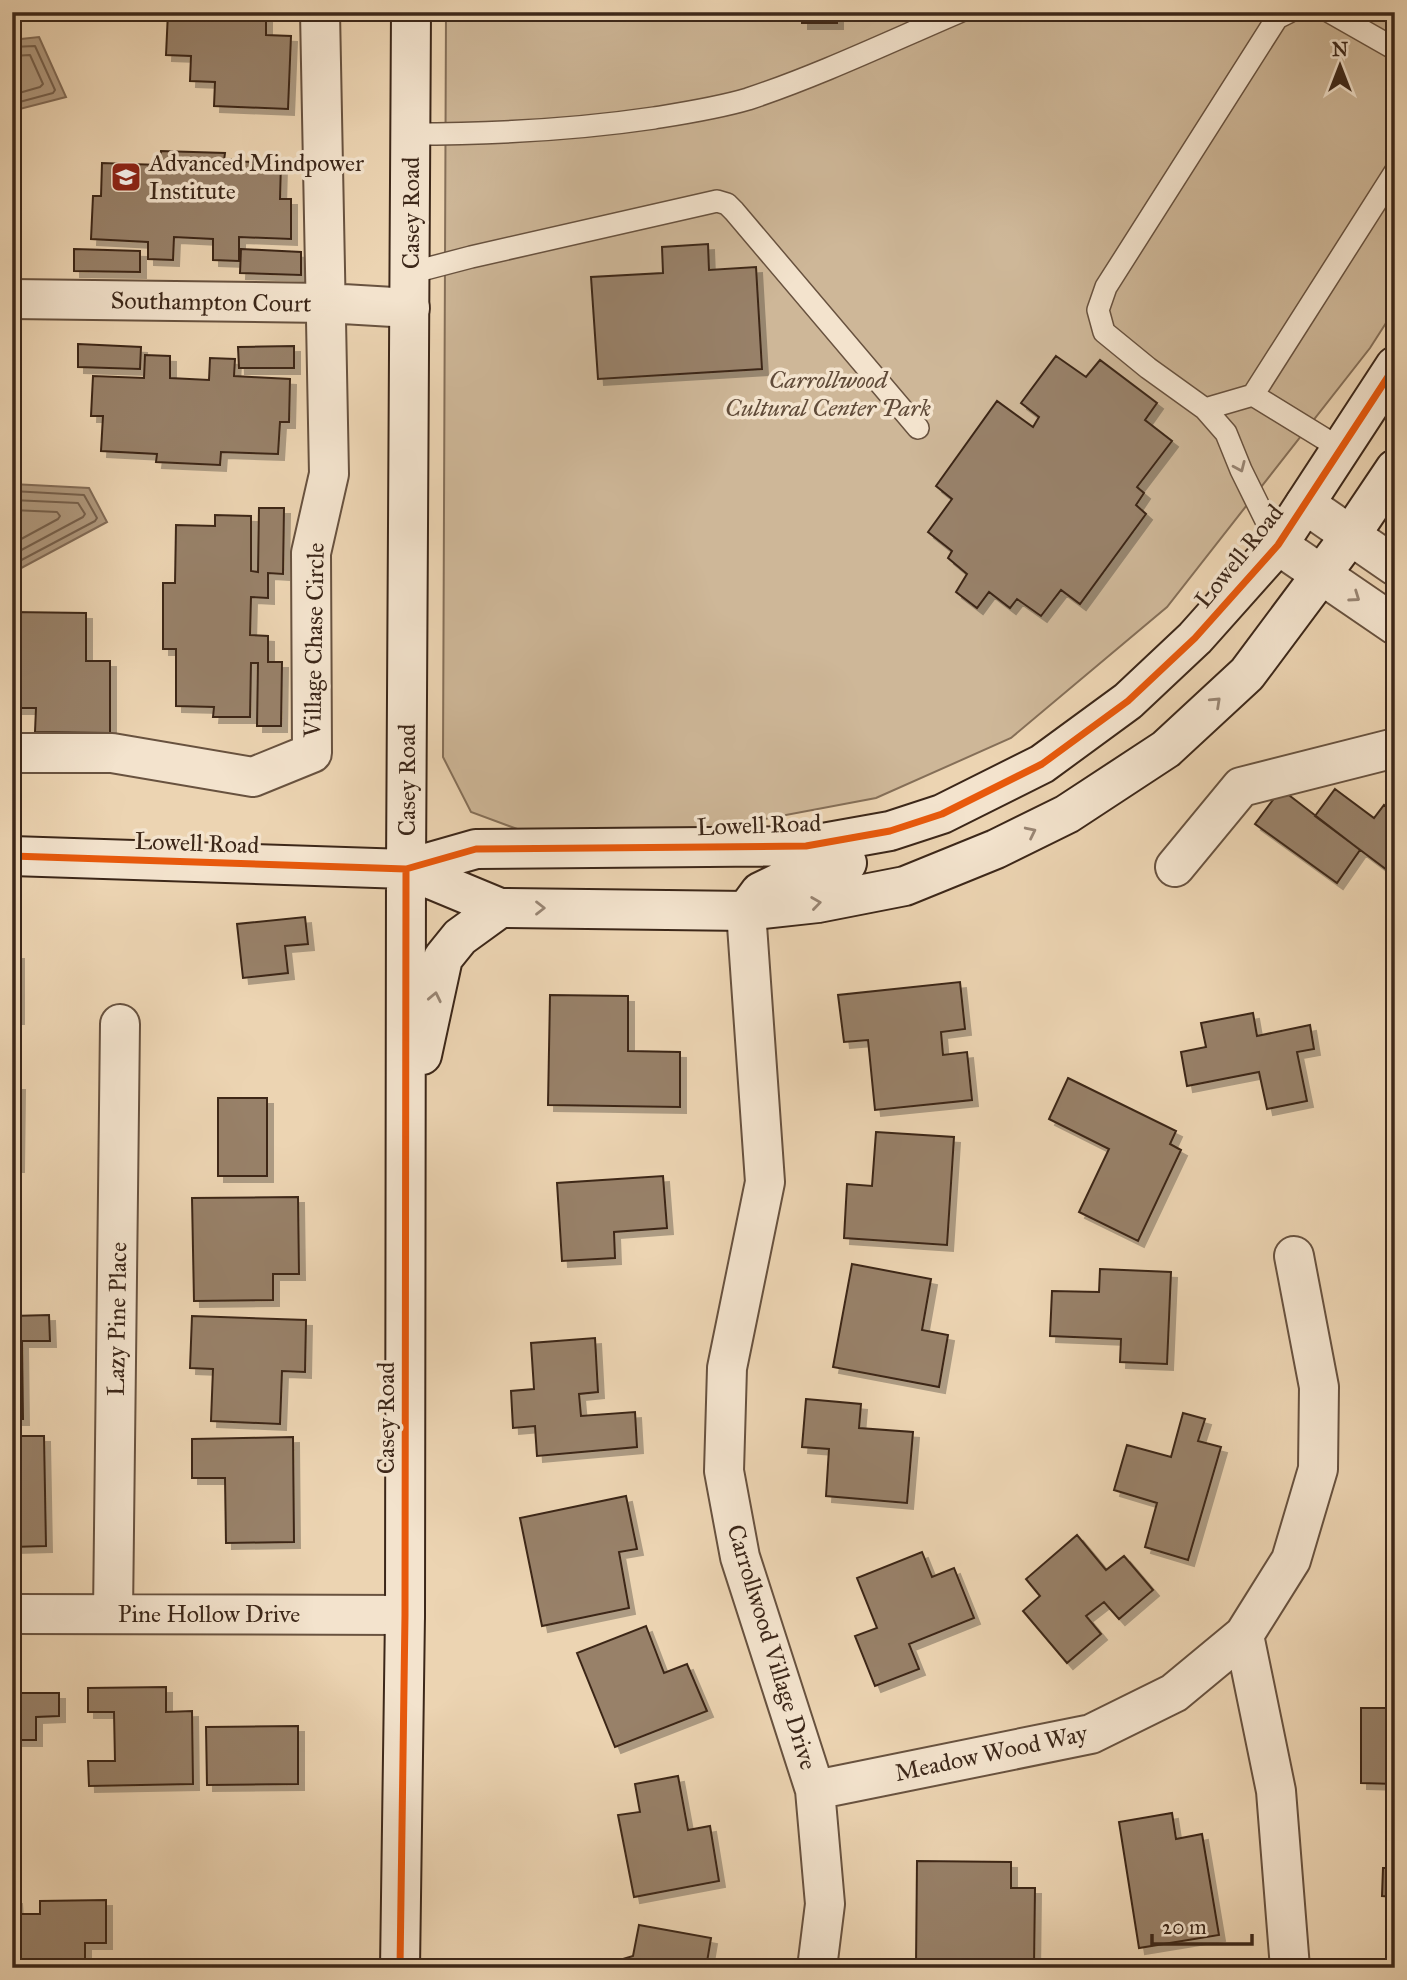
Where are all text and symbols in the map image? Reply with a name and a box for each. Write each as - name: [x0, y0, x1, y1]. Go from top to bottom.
- north arrow: [1306, 32, 1376, 102]
- text: N: [1332, 38, 1348, 61]
- place label: Advanced Mindpower Institute: [148, 148, 364, 206]
- street label: Casey Road: [396, 157, 426, 269]
- school or university icon: Advanced Mindpower Institute: [109, 160, 143, 194]
- street label: Southampton Court: [110, 285, 312, 319]
- park label: Carrollwood Cultural Center Park: [725, 365, 931, 423]
- one-way arrow: [1232, 460, 1246, 472]
- street label: Lowell Road: [1188, 498, 1290, 614]
- street label: Village Chase Circle: [297, 542, 331, 739]
- one-way arrow: [1347, 589, 1360, 601]
- one-way arrow: [1208, 698, 1221, 711]
- street label: Casey Road: [392, 724, 422, 836]
- street label: Lowell Road: [696, 808, 822, 842]
- street label: Lowell Road: [134, 826, 260, 860]
- one-way arrow: [1024, 827, 1036, 841]
- one-way arrow: [810, 896, 822, 911]
- one-way arrow: [535, 900, 546, 916]
- one-way arrow: [426, 991, 441, 1003]
- street label: Lazy Pine Place: [101, 1242, 133, 1396]
- street label: Casey Road: [371, 1362, 401, 1474]
- street label: Carrollwood Village Drive: [720, 1521, 824, 1773]
- street label: Pine Hollow Drive: [118, 1599, 300, 1629]
- street label: Meadow Wood Way: [892, 1718, 1091, 1788]
- scale bar: [1152, 1903, 1251, 1947]
- text: 20 m: [1162, 1914, 1207, 1940]

